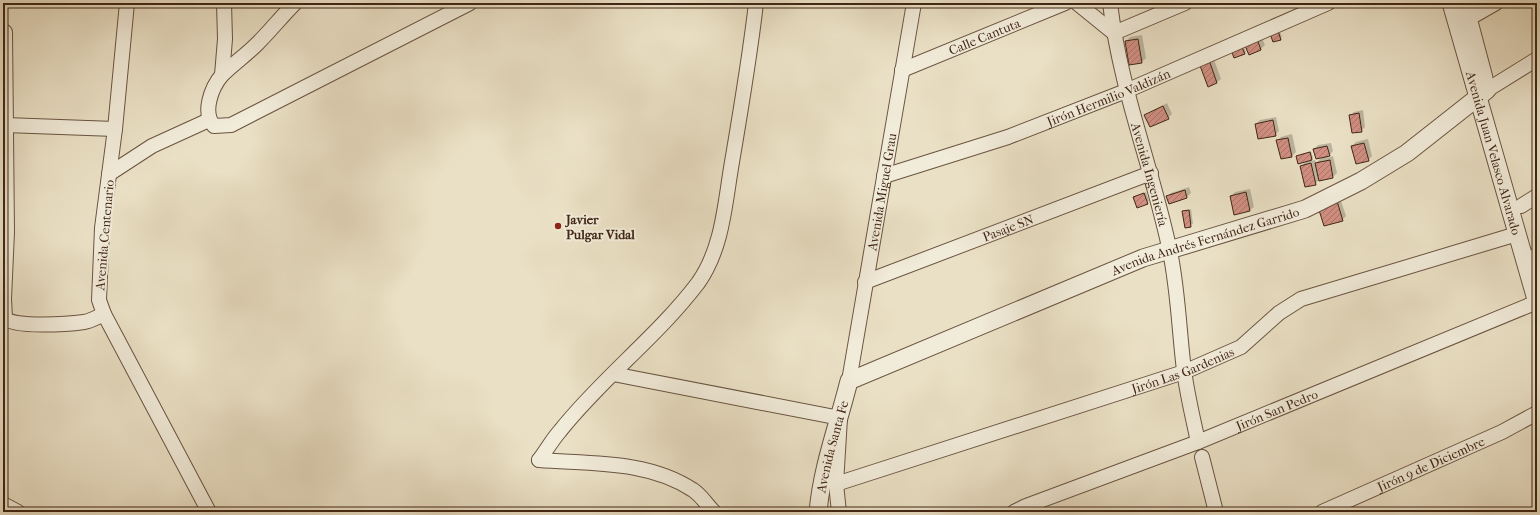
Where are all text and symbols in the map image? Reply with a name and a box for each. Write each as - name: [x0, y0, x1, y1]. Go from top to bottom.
- street label: Calle Cantuta: [947, 15, 1023, 58]
- street label: Jirón Hermilio Valdizán: [1044, 66, 1173, 130]
- street label: Avenida Juan Velasco Alvarado: [1463, 69, 1524, 237]
- street label: Avenida Ingeniería: [1128, 120, 1171, 229]
- street label: Avenida Miguel Grau: [864, 131, 900, 253]
- street label: Avenida Centenario: [92, 179, 117, 292]
- street label: Avenida Andrés Fernández Garrido: [1108, 204, 1301, 279]
- street label: Pasaje SN: [980, 211, 1036, 245]
- place label: Javier Pulgar Vidal: [564, 212, 635, 243]
- marker: Javier Pulgar Vidal: [553, 221, 563, 231]
- street label: Jirón Las Gardenias: [1129, 344, 1237, 397]
- street label: Jirón San Pedro: [1233, 386, 1320, 434]
- street label: Avenida Santa Fe: [813, 398, 852, 495]
- street label: Jirón 9 de Diciembre: [1374, 434, 1487, 495]

